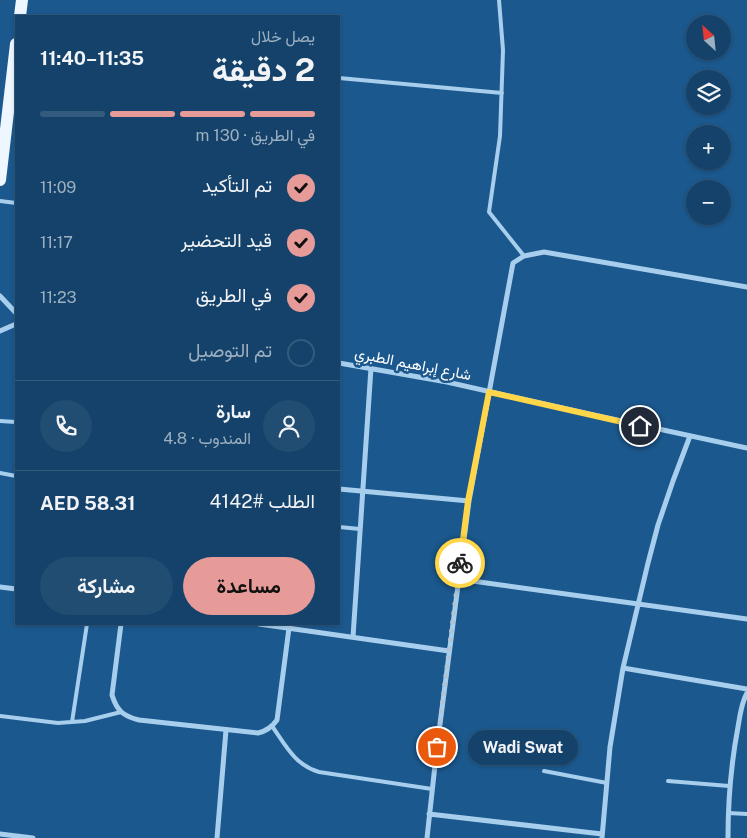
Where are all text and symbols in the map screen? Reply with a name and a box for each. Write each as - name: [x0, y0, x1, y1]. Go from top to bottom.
- north arrow: [686, 15, 731, 60]
- map controls: [686, 15, 731, 225]
- text: يصل خلال: [251, 27, 315, 46]
- text: 11:35–11:40: [40, 47, 144, 69]
- text: 2 دقيقة: [212, 51, 315, 88]
- button: layers: [686, 70, 731, 115]
- button: +: [686, 125, 731, 170]
- text: في الطريق · 130 m: [195, 126, 315, 145]
- text: تم التأكيد: [202, 174, 272, 196]
- icon: check: [287, 174, 315, 202]
- text: 11:09: [40, 178, 76, 197]
- button: −: [686, 180, 731, 225]
- text: قيد التحضير: [181, 229, 272, 251]
- icon: check: [287, 229, 315, 257]
- text: 11:17: [40, 233, 73, 252]
- text: في الطريق: [196, 284, 272, 306]
- icon: check: [287, 284, 315, 312]
- text: 11:23: [40, 288, 77, 307]
- text: تم التوصيل: [188, 339, 272, 361]
- street label: شارع إبراهيم الطبري: [352, 344, 473, 388]
- button: phone: [40, 400, 92, 452]
- text: سارة: [216, 400, 251, 422]
- button: person: [263, 400, 315, 452]
- pin: [619, 405, 661, 447]
- icon: home: [626, 412, 654, 440]
- text: المندوب · 4.8: [163, 429, 251, 448]
- text: الطلب #4142: [210, 490, 315, 512]
- text: AED 58.31: [40, 492, 135, 514]
- courier: [435, 538, 485, 588]
- icon: bike: [446, 549, 474, 577]
- button: مشاركة: [40, 557, 173, 615]
- button: مساعدة: [183, 557, 315, 615]
- pin: [416, 726, 458, 768]
- callout: Wadi Swat: [467, 730, 577, 764]
- icon: bag: [423, 733, 451, 761]
- text: Wadi Swat: [483, 738, 563, 757]

